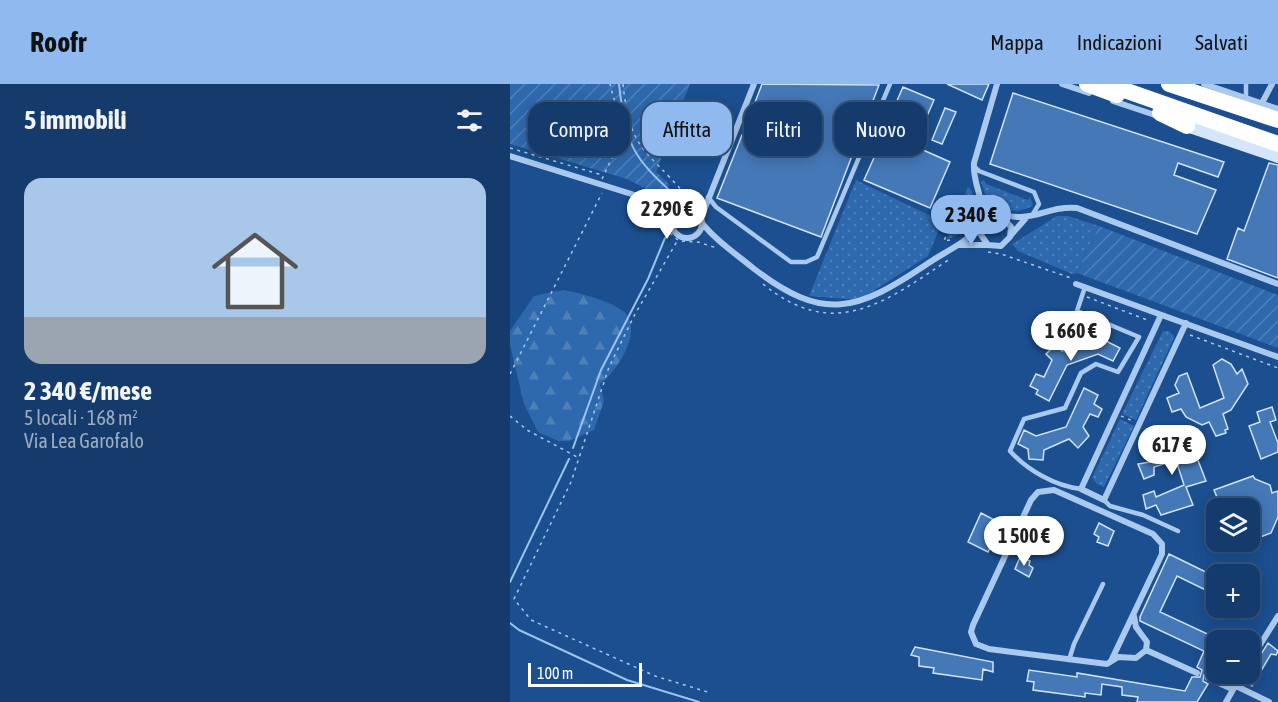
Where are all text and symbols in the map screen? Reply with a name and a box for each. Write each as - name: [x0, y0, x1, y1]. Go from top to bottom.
- text: Roofr: [30, 26, 86, 58]
- text: Mappa: [990, 30, 1044, 54]
- text: Indicazioni: [1077, 30, 1162, 54]
- text: Salvati: [1195, 30, 1248, 54]
- chip: Compra: [528, 102, 630, 156]
- chip: Affitta: [642, 102, 732, 156]
- chip: Filtri: [744, 102, 822, 156]
- chip: Nuovo: [834, 102, 927, 156]
- icon: filters: [453, 104, 486, 137]
- text: 5 immobili: [24, 105, 127, 135]
- pin: 2 290 €: [612, 189, 722, 240]
- pin: 2 340 €: [916, 195, 1026, 246]
- text: 2 290 €: [641, 197, 693, 220]
- text: 2 340 €: [945, 203, 997, 226]
- icon: home: [201, 217, 309, 325]
- pin: 1 660 €: [1016, 311, 1126, 362]
- text: 1 660 €: [1045, 319, 1097, 342]
- text: 2 340 €/mese: [24, 376, 152, 406]
- text: 5 locali · 168 m²: [24, 406, 138, 429]
- pin: 617 €: [1130, 425, 1214, 476]
- text: Via Lea Garofalo: [24, 429, 144, 452]
- text: 617 €: [1152, 433, 1192, 456]
- map controls: [1206, 498, 1260, 684]
- button: layers: [1206, 498, 1260, 552]
- pin: 1 500 €: [969, 516, 1079, 567]
- text: 1 500 €: [998, 524, 1050, 547]
- button: +: [1206, 564, 1260, 618]
- button: −: [1206, 630, 1260, 684]
- scale bar: [528, 660, 642, 688]
- text: 100 m: [537, 664, 573, 682]

